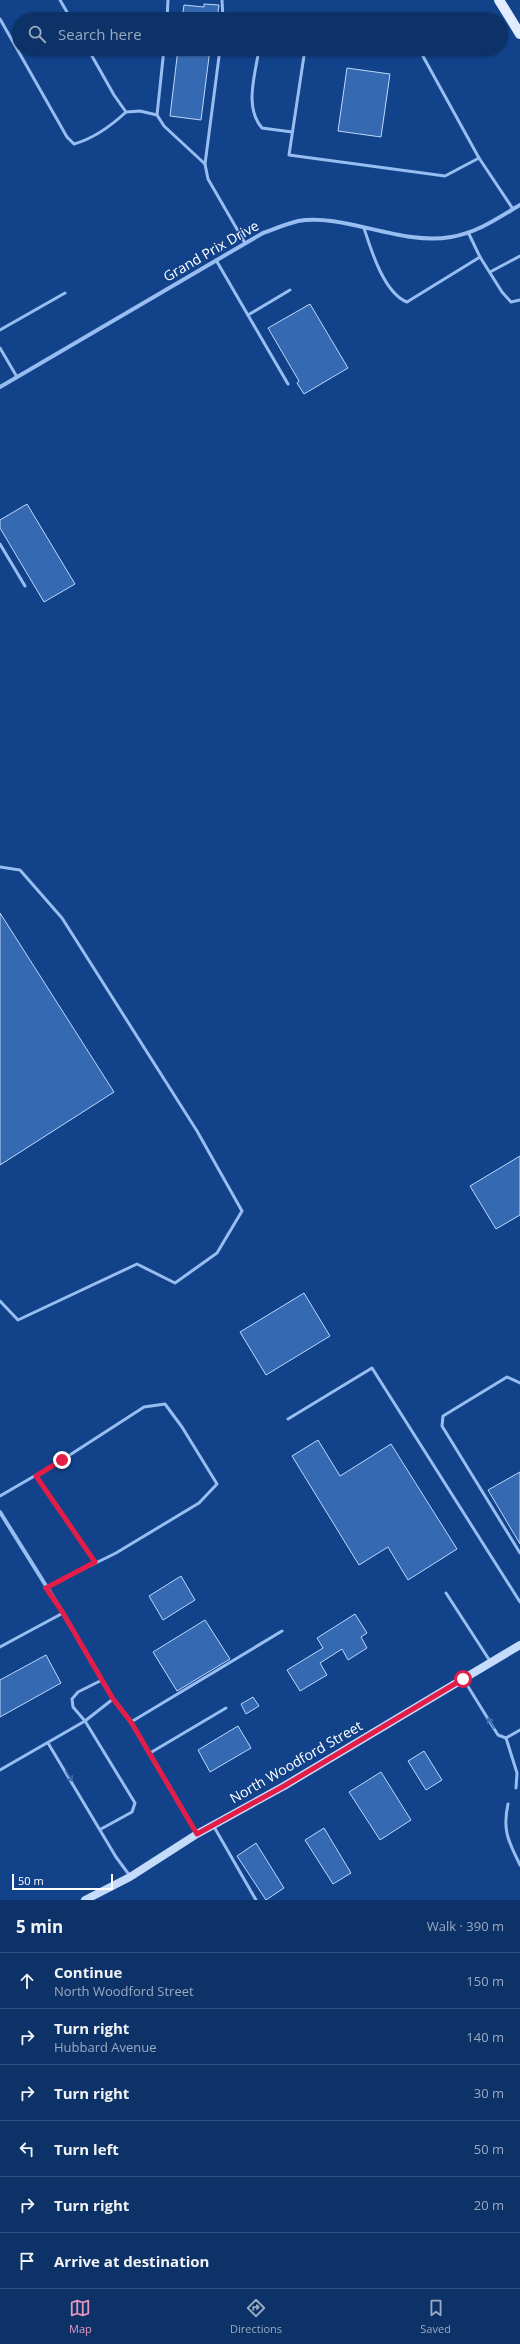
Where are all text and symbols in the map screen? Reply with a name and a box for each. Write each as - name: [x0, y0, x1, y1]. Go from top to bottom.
- search box: [12, 12, 508, 56]
- icon: search: [26, 23, 48, 45]
- text: Search here: [58, 24, 142, 44]
- street label: Grand Prix Drive: [159, 215, 262, 286]
- route end: [53, 1451, 71, 1469]
- route start: [454, 1670, 472, 1688]
- street label: North Woodford Street: [226, 1716, 366, 1807]
- one-way arrow: [486, 1717, 494, 1729]
- one-way arrow: [65, 1770, 73, 1782]
- scale bar: [12, 1872, 113, 1891]
- text: 50 m: [18, 1873, 44, 1888]
- text: 5 min: [16, 1915, 63, 1938]
- text: Walk · 390 m: [427, 1917, 504, 1935]
- text: Continue: [54, 1962, 122, 1982]
- icon: ahead: [16, 1970, 38, 1992]
- text: 150 m: [466, 1972, 504, 1990]
- text: North Woodford Street: [54, 1982, 194, 2000]
- text: Turn right: [54, 2018, 129, 2038]
- icon: right: [16, 2026, 38, 2048]
- text: 140 m: [466, 2028, 504, 2046]
- text: Hubbard Avenue: [54, 2038, 157, 2056]
- icon: right: [16, 2082, 38, 2104]
- text: Turn right: [54, 2083, 129, 2103]
- text: 30 m: [474, 2084, 504, 2102]
- icon: left: [16, 2138, 38, 2160]
- text: Turn left: [54, 2139, 119, 2159]
- text: 50 m: [474, 2140, 504, 2158]
- icon: right: [16, 2194, 38, 2216]
- text: Turn right: [54, 2195, 129, 2215]
- text: 20 m: [474, 2196, 504, 2214]
- icon: arrive: [16, 2250, 38, 2272]
- text: Arrive at destination: [54, 2251, 209, 2271]
- tab: Map: [69, 2297, 92, 2336]
- tab: Directions: [230, 2297, 282, 2336]
- tab: Saved: [420, 2297, 451, 2336]

